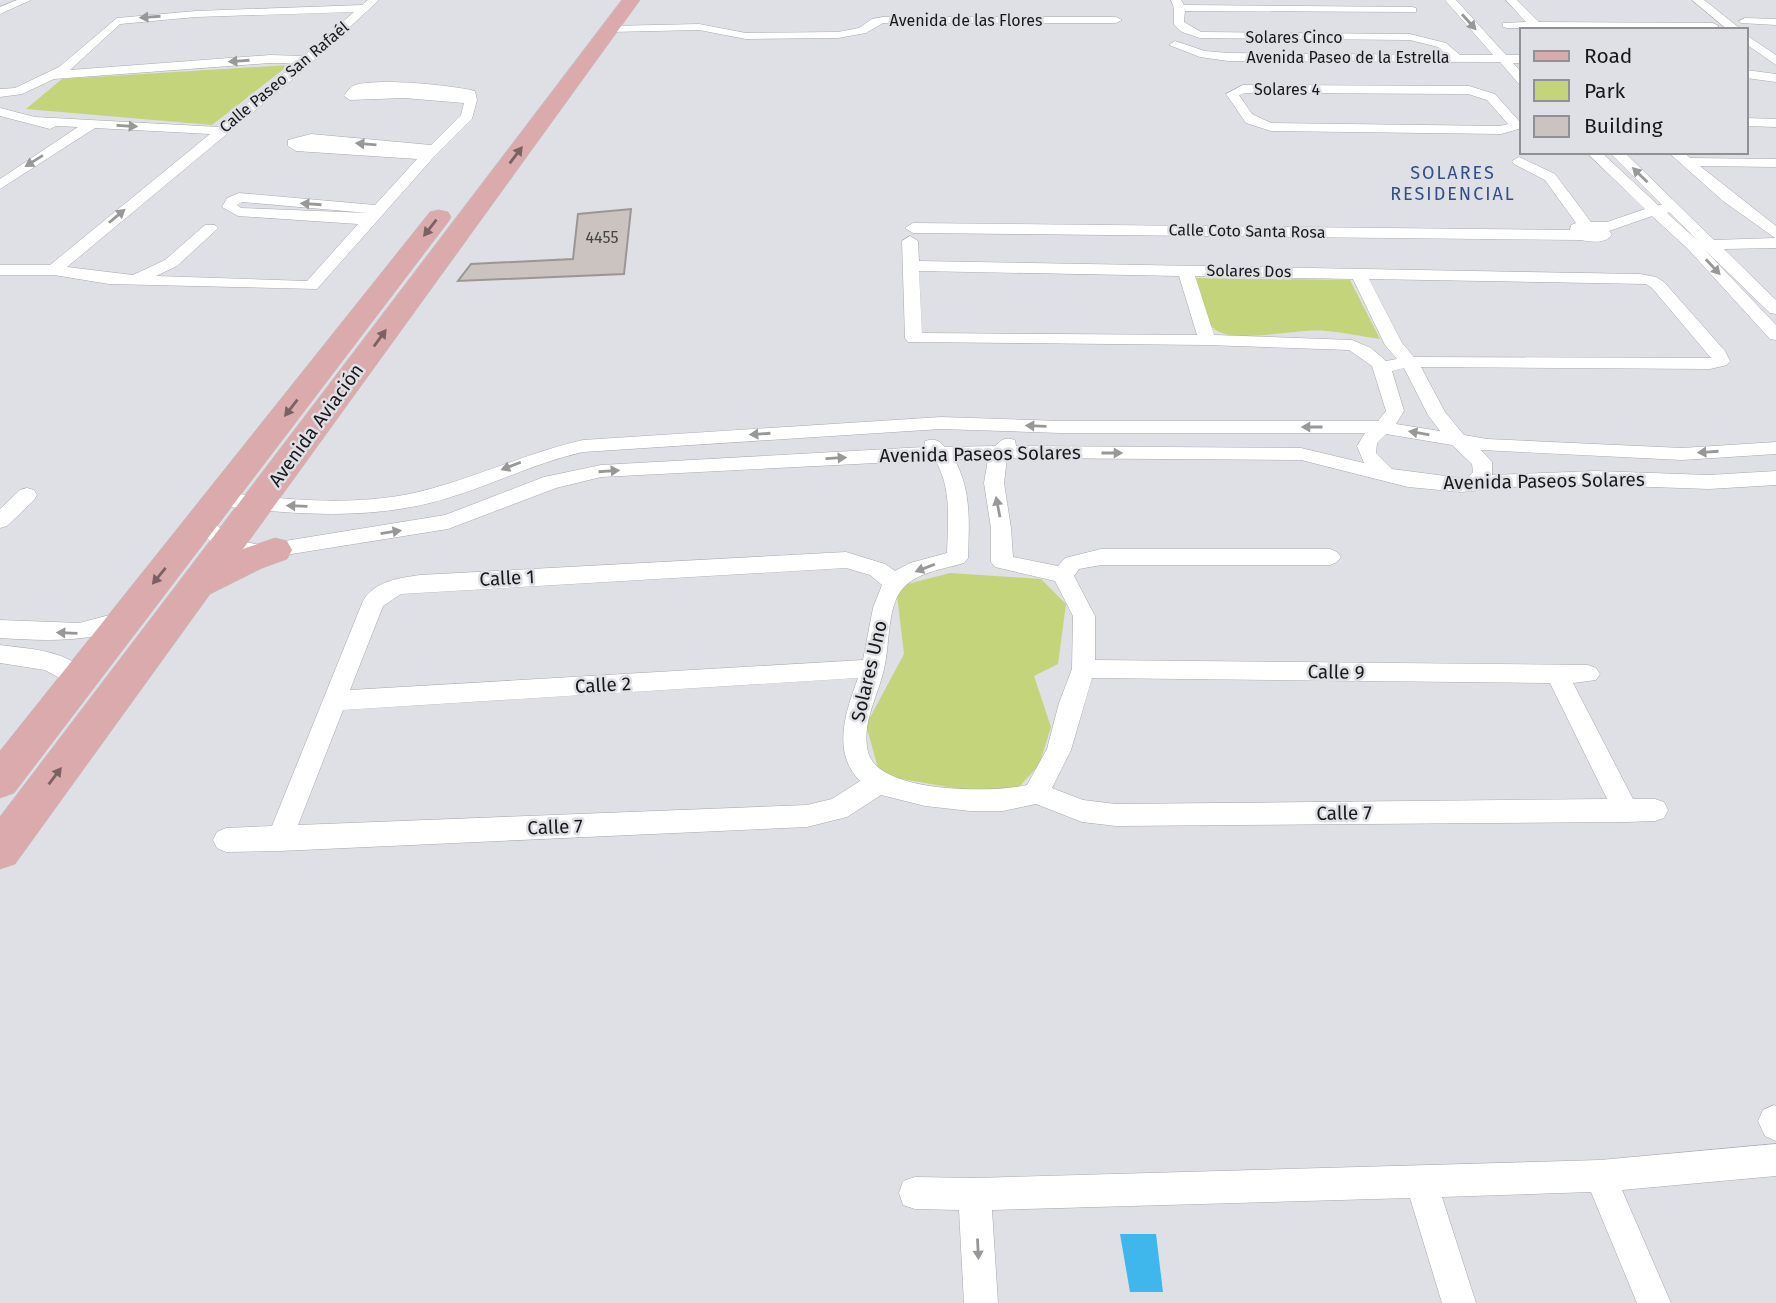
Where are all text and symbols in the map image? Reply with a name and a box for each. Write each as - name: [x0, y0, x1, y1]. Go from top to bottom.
- street label: Avenida de las Flores: [889, 11, 1043, 30]
- one-way arrow: [139, 12, 161, 23]
- one-way arrow: [1461, 13, 1477, 31]
- street label: Calle Paseo San Rafaél: [216, 17, 353, 137]
- street label: Solares Cinco: [1245, 28, 1343, 47]
- legend: [1520, 28, 1748, 154]
- text: Road: [1584, 43, 1632, 69]
- street label: Avenida Paseo de la Estrella: [1246, 48, 1450, 67]
- one-way arrow: [228, 56, 250, 67]
- text: Park: [1584, 78, 1626, 104]
- street label: Solares 4: [1254, 80, 1320, 99]
- text: Building: [1584, 113, 1663, 139]
- one-way arrow: [116, 121, 138, 132]
- one-way arrow: [355, 138, 377, 149]
- one-way arrow: [508, 146, 522, 164]
- one-way arrow: [24, 154, 44, 167]
- district label: SOLARES RESIDENCIAL: [1390, 162, 1516, 205]
- one-way arrow: [1632, 168, 1649, 184]
- one-way arrow: [300, 198, 322, 209]
- one-way arrow: [107, 209, 125, 224]
- one-way arrow: [423, 219, 438, 237]
- street label: Calle Coto Santa Rosa: [1168, 220, 1326, 242]
- house number: 4455: [586, 228, 618, 247]
- one-way arrow: [1705, 258, 1721, 276]
- street label: Solares Dos: [1207, 261, 1291, 281]
- one-way arrow: [373, 329, 387, 347]
- street label: Avenida Aviación: [264, 359, 368, 491]
- one-way arrow: [283, 399, 298, 417]
- one-way arrow: [1025, 420, 1047, 431]
- one-way arrow: [1301, 421, 1323, 433]
- one-way arrow: [1408, 427, 1430, 438]
- one-way arrow: [748, 428, 770, 439]
- street label: Avenida Paseos Solares: [879, 441, 1081, 467]
- one-way arrow: [1102, 447, 1124, 459]
- one-way arrow: [1697, 447, 1719, 458]
- one-way arrow: [825, 452, 847, 463]
- one-way arrow: [501, 461, 522, 472]
- one-way arrow: [598, 465, 620, 476]
- street label: Avenida Paseos Solares: [1443, 468, 1645, 494]
- one-way arrow: [992, 496, 1003, 518]
- one-way arrow: [285, 500, 307, 511]
- one-way arrow: [380, 526, 402, 537]
- one-way arrow: [914, 562, 935, 573]
- street label: Calle 1: [479, 565, 535, 591]
- one-way arrow: [152, 568, 167, 585]
- street label: Solares Uno: [846, 618, 892, 724]
- one-way arrow: [56, 628, 78, 639]
- street label: Calle 9: [1307, 660, 1365, 684]
- street label: Calle 2: [574, 672, 632, 698]
- one-way arrow: [47, 767, 61, 785]
- street label: Calle 7: [1316, 801, 1372, 825]
- street label: Calle 7: [527, 815, 583, 839]
- one-way arrow: [973, 1238, 984, 1260]

